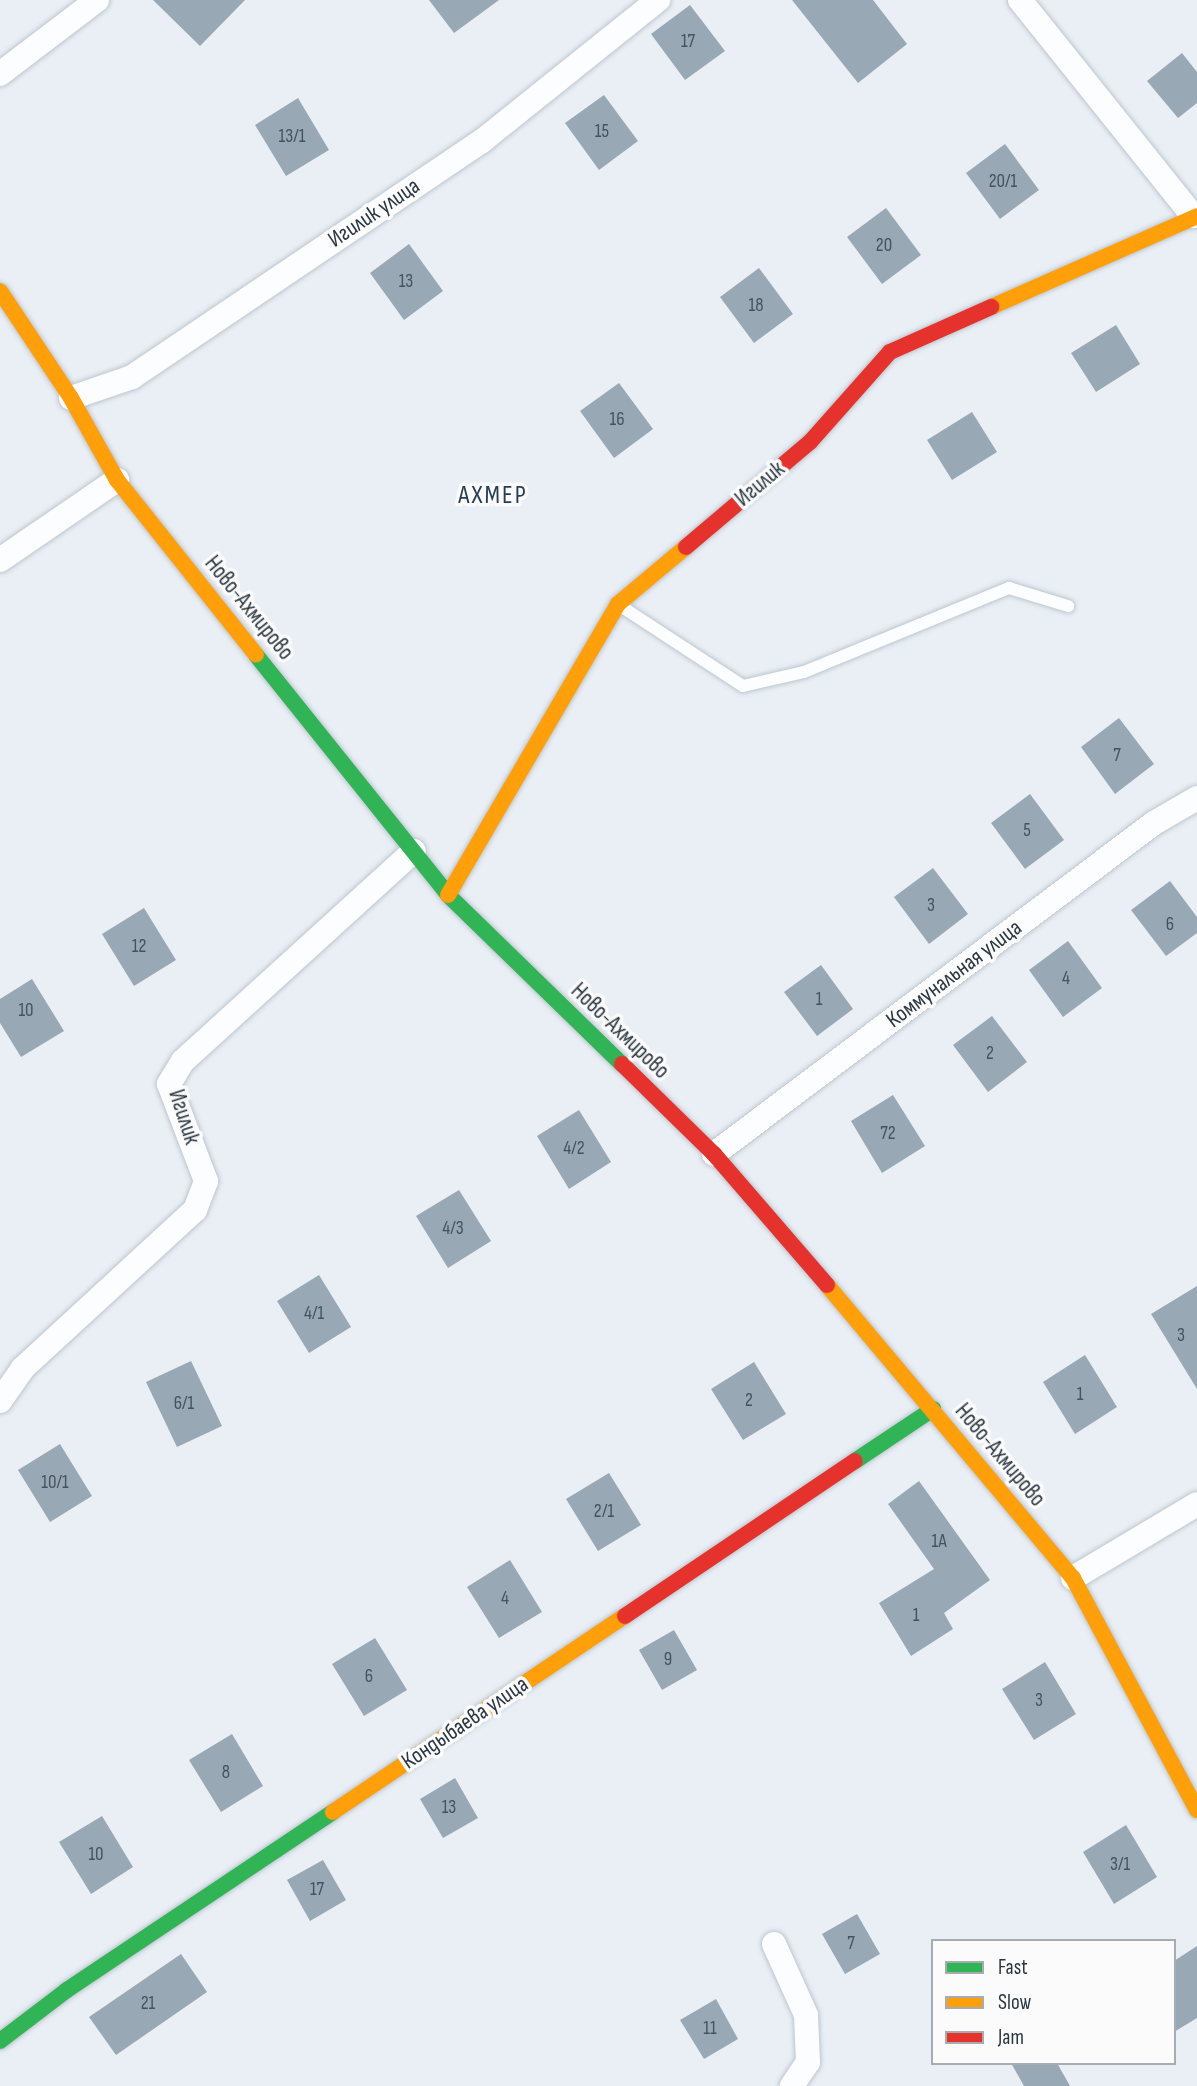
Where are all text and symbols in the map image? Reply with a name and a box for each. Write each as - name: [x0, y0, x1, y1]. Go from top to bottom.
- house number: 17: [681, 31, 695, 53]
- house number: 15: [595, 121, 609, 143]
- house number: 13/1: [279, 126, 305, 148]
- house number: 20/1: [989, 171, 1017, 193]
- street label: Игилик улица: [323, 172, 425, 254]
- house number: 20: [876, 235, 892, 257]
- house number: 13: [399, 271, 413, 293]
- house number: 18: [749, 295, 763, 317]
- house number: 16: [610, 409, 624, 431]
- street label: Игилик: [730, 455, 790, 513]
- district label: АХМЕР: [459, 480, 527, 512]
- street label: Ново-Ахмирово: [199, 550, 299, 666]
- house number: 7: [1113, 745, 1121, 767]
- house number: 5: [1023, 820, 1031, 842]
- house number: 3: [927, 895, 935, 917]
- street label: Коммунальная улица: [881, 914, 1027, 1034]
- house number: 6: [1166, 914, 1174, 936]
- house number: 12: [132, 936, 146, 958]
- house number: 4: [1062, 968, 1070, 990]
- street label: Ново-Ахмирово: [565, 977, 675, 1085]
- house number: 1: [816, 989, 822, 1011]
- house number: 10: [18, 1000, 34, 1022]
- house number: 2: [986, 1043, 994, 1065]
- street label: Игилик: [162, 1086, 206, 1148]
- house number: 72: [880, 1123, 896, 1145]
- house number: 4/2: [563, 1138, 585, 1160]
- house number: 4/3: [442, 1218, 464, 1240]
- house number: 4/1: [304, 1303, 324, 1325]
- house number: 3: [1177, 1325, 1185, 1347]
- house number: 1: [1077, 1384, 1083, 1406]
- house number: 2: [745, 1390, 753, 1412]
- house number: 6/1: [174, 1393, 194, 1415]
- street label: Ново-Ахмирово: [949, 1398, 1051, 1512]
- house number: 10/1: [41, 1472, 69, 1494]
- house number: 2/1: [594, 1501, 614, 1523]
- house number: 1А: [931, 1531, 947, 1553]
- house number: 4: [501, 1588, 509, 1610]
- house number: 1: [913, 1605, 919, 1627]
- house number: 9: [664, 1649, 672, 1671]
- house number: 6: [365, 1666, 373, 1688]
- street label: Кондыбаева улица: [397, 1671, 533, 1775]
- house number: 3: [1035, 1690, 1043, 1712]
- house number: 8: [222, 1762, 230, 1784]
- house number: 13: [442, 1797, 456, 1819]
- house number: 10: [88, 1844, 104, 1866]
- house number: 3/1: [1110, 1854, 1130, 1876]
- house number: 17: [310, 1879, 324, 1901]
- house number: 7: [847, 1933, 855, 1955]
- legend: [931, 1939, 1176, 2065]
- text: Fast: [998, 1955, 1028, 1980]
- text: Slow: [998, 1990, 1031, 2015]
- house number: 21: [141, 1993, 155, 2015]
- house number: 11: [703, 2018, 717, 2040]
- text: Jam: [998, 2025, 1024, 2050]

